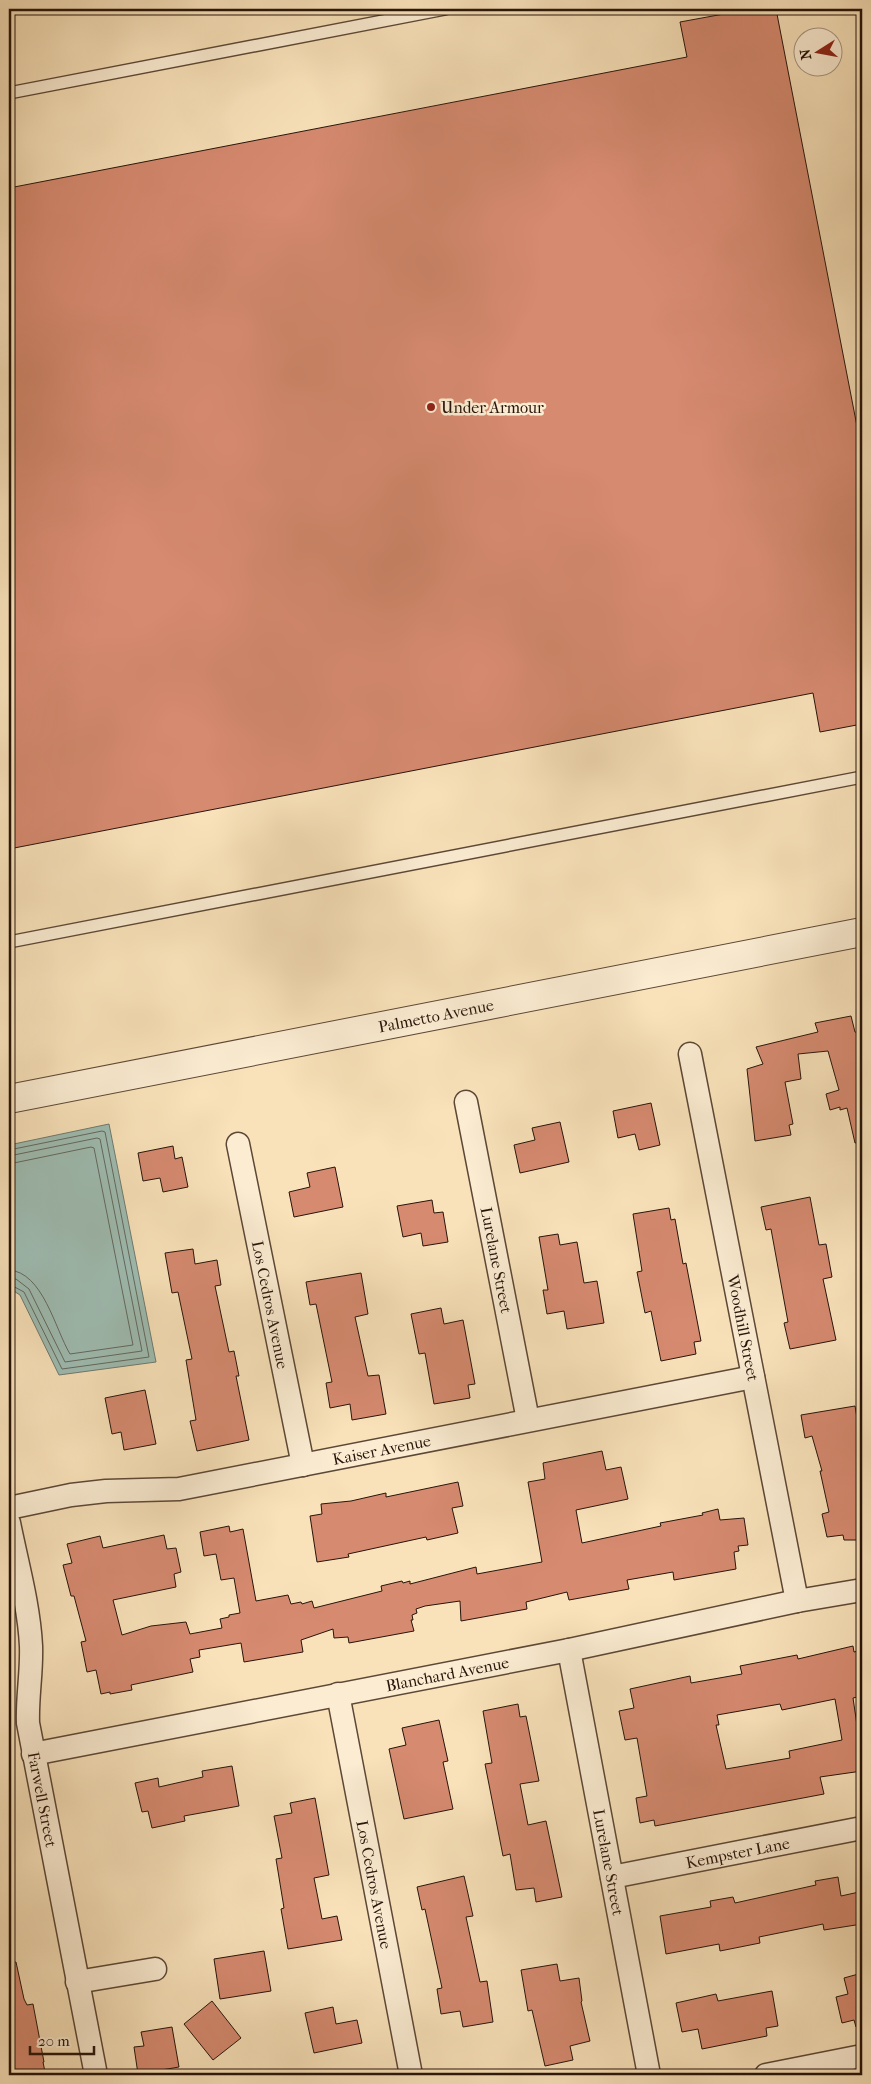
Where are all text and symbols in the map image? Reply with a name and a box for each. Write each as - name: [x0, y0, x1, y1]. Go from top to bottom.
- north arrow: [794, 28, 844, 78]
- text: N: [796, 47, 815, 61]
- place label: Under Armour: [441, 398, 544, 417]
- marker: Under Armour: [425, 401, 437, 413]
- street label: Palmetto Avenue: [377, 995, 495, 1036]
- street label: Lurelane Street: [477, 1205, 517, 1315]
- street label: Los Cedros Avenue: [248, 1239, 293, 1371]
- street label: Woodhill Street: [724, 1272, 763, 1383]
- street label: Kaiser Avenue: [331, 1431, 432, 1468]
- street label: Blanchard Avenue: [384, 1652, 511, 1695]
- street label: Farwell Street: [24, 1750, 61, 1849]
- street label: Lurelane Street: [590, 1807, 628, 1917]
- street label: Los Cedros Avenue: [353, 1819, 396, 1950]
- street label: Kempster Lane: [684, 1833, 791, 1872]
- scale bar: [30, 2024, 94, 2056]
- text: 20 m: [38, 2032, 70, 2050]

